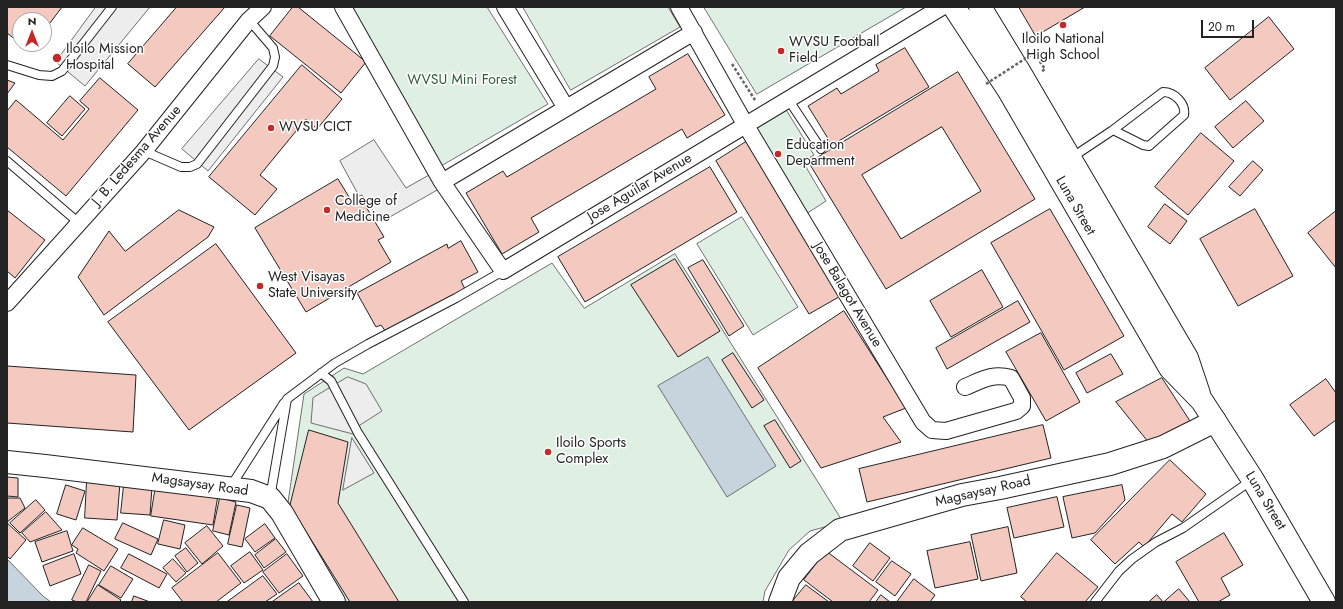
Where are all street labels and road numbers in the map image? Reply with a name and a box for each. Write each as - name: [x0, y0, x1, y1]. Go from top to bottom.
- street label: J. B. Ledesma Avenue: [89, 102, 185, 210]
- street label: Jose Aguilar Avenue: [585, 150, 695, 226]
- street label: Luna Street: [1051, 174, 1099, 238]
- street label: Jose Balagot Avenue: [809, 240, 885, 350]
- street label: Luna Street: [1241, 469, 1289, 533]
- street label: Magsaysay Road: [151, 470, 249, 500]
- street label: Magsaysay Road: [934, 473, 1032, 511]

